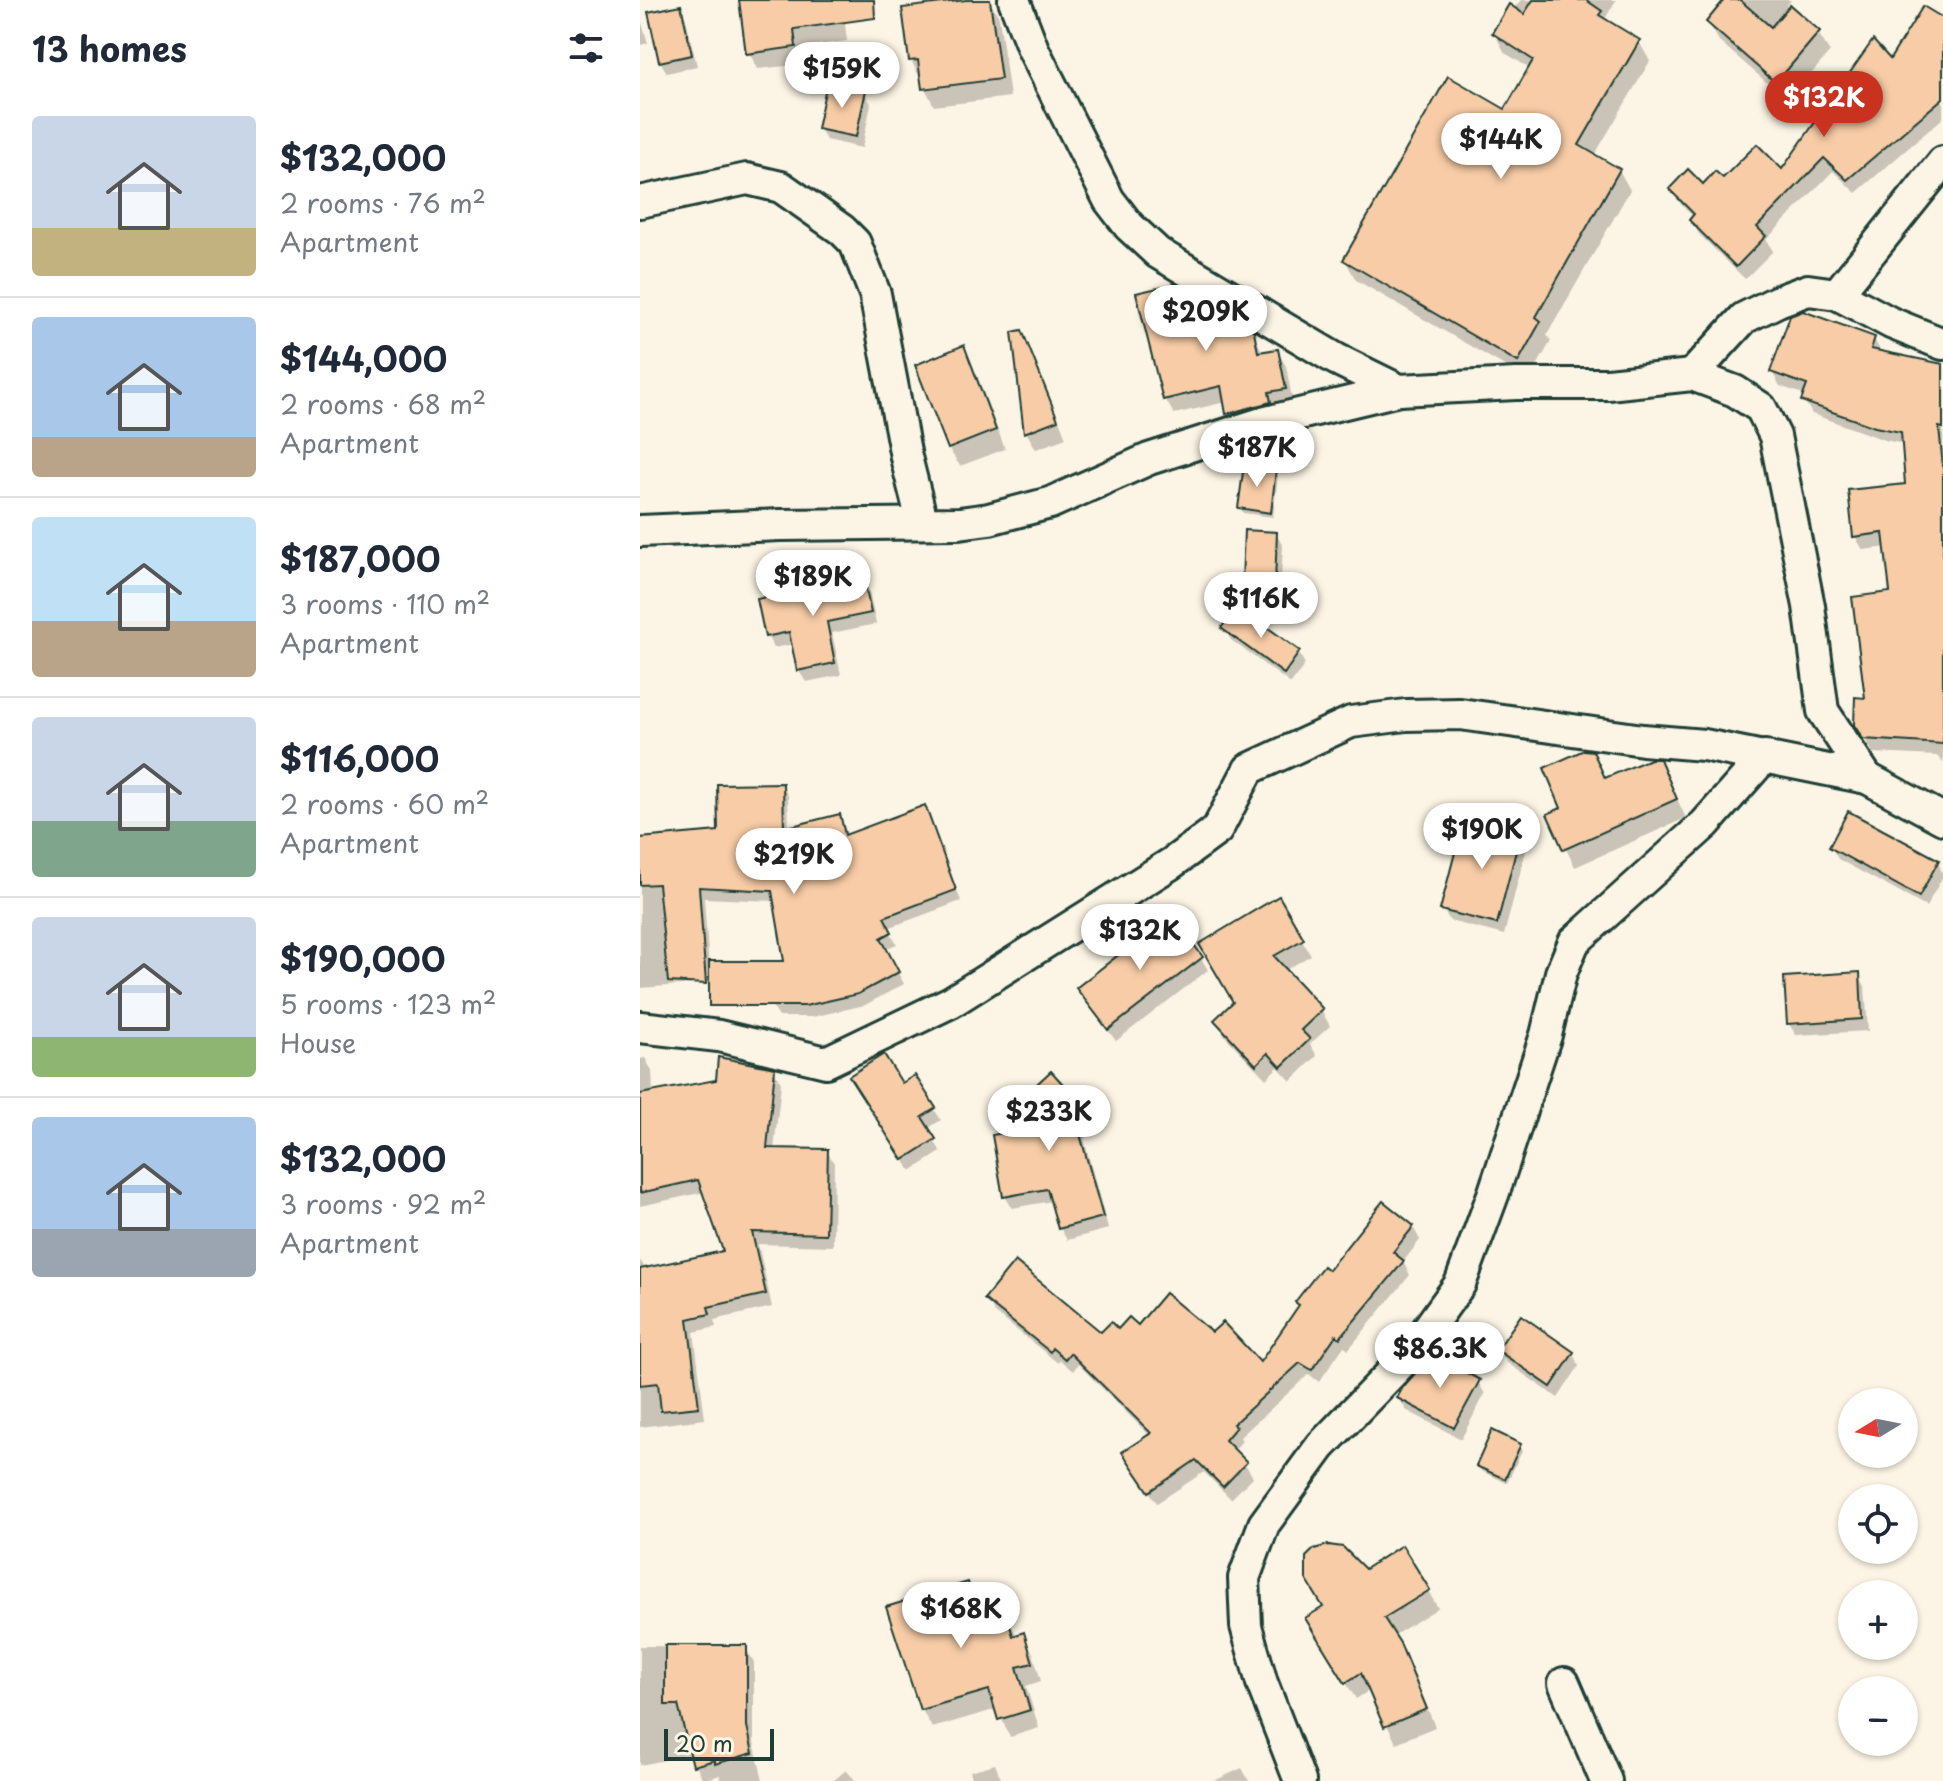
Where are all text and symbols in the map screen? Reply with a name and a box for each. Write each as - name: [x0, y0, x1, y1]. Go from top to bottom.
- text: 13 homes: [32, 22, 187, 74]
- icon: filters: [564, 26, 608, 70]
- pin: $159K: [786, 42, 898, 110]
- text: $159K: [803, 48, 881, 87]
- pin: $132K: [1768, 71, 1880, 139]
- text: $132K: [1783, 77, 1865, 116]
- pin: $144K: [1445, 113, 1557, 181]
- text: $144K: [1459, 119, 1543, 158]
- text: $132,000: [280, 131, 446, 183]
- icon: home: [96, 148, 192, 244]
- text: 2 rooms · 76 m²: [280, 183, 486, 222]
- text: Apartment: [280, 222, 419, 261]
- pin: $209K: [1150, 285, 1262, 353]
- text: $209K: [1162, 291, 1250, 330]
- text: $144,000: [280, 332, 447, 384]
- icon: home: [96, 349, 192, 445]
- text: 2 rooms · 68 m²: [280, 384, 486, 423]
- pin: $187K: [1201, 421, 1313, 489]
- text: Apartment: [280, 423, 419, 462]
- text: $187K: [1217, 427, 1297, 466]
- text: $187,000: [280, 532, 441, 584]
- icon: home: [96, 549, 192, 645]
- pin: $189K: [757, 550, 869, 618]
- text: $189K: [774, 556, 852, 595]
- pin: $116K: [1205, 572, 1317, 640]
- text: $116K: [1222, 578, 1300, 617]
- text: 3 rooms · 110 m²: [280, 584, 490, 623]
- text: Apartment: [280, 623, 419, 662]
- text: $116,000: [280, 732, 439, 784]
- icon: home: [96, 749, 192, 845]
- text: 2 rooms · 60 m²: [280, 784, 489, 823]
- pin: $190K: [1426, 803, 1538, 871]
- text: $190K: [1441, 809, 1523, 848]
- text: Apartment: [280, 823, 419, 862]
- pin: $219K: [738, 828, 850, 896]
- text: $219K: [754, 834, 834, 873]
- pin: $132K: [1084, 904, 1196, 972]
- text: $132K: [1099, 910, 1181, 949]
- text: $190,000: [280, 932, 446, 984]
- icon: home: [96, 949, 192, 1045]
- text: 5 rooms · 123 m²: [280, 984, 496, 1023]
- text: House: [280, 1023, 356, 1062]
- pin: $233K: [993, 1085, 1105, 1153]
- text: $233K: [1006, 1091, 1092, 1130]
- text: $132,000: [280, 1132, 446, 1184]
- icon: home: [96, 1149, 192, 1245]
- text: 3 rooms · 92 m²: [280, 1184, 486, 1223]
- text: Apartment: [280, 1223, 419, 1262]
- pin: $86.3K: [1375, 1322, 1505, 1390]
- text: $86.3K: [1393, 1328, 1487, 1367]
- north arrow: [1838, 1388, 1918, 1468]
- map controls: [1838, 1388, 1918, 1756]
- button: locate: [1838, 1484, 1918, 1564]
- button: +: [1838, 1580, 1918, 1660]
- pin: $168K: [905, 1582, 1017, 1650]
- text: $168K: [920, 1588, 1002, 1627]
- button: −: [1838, 1676, 1918, 1756]
- scale bar: [664, 1725, 774, 1761]
- text: 20 m: [676, 1726, 733, 1759]

